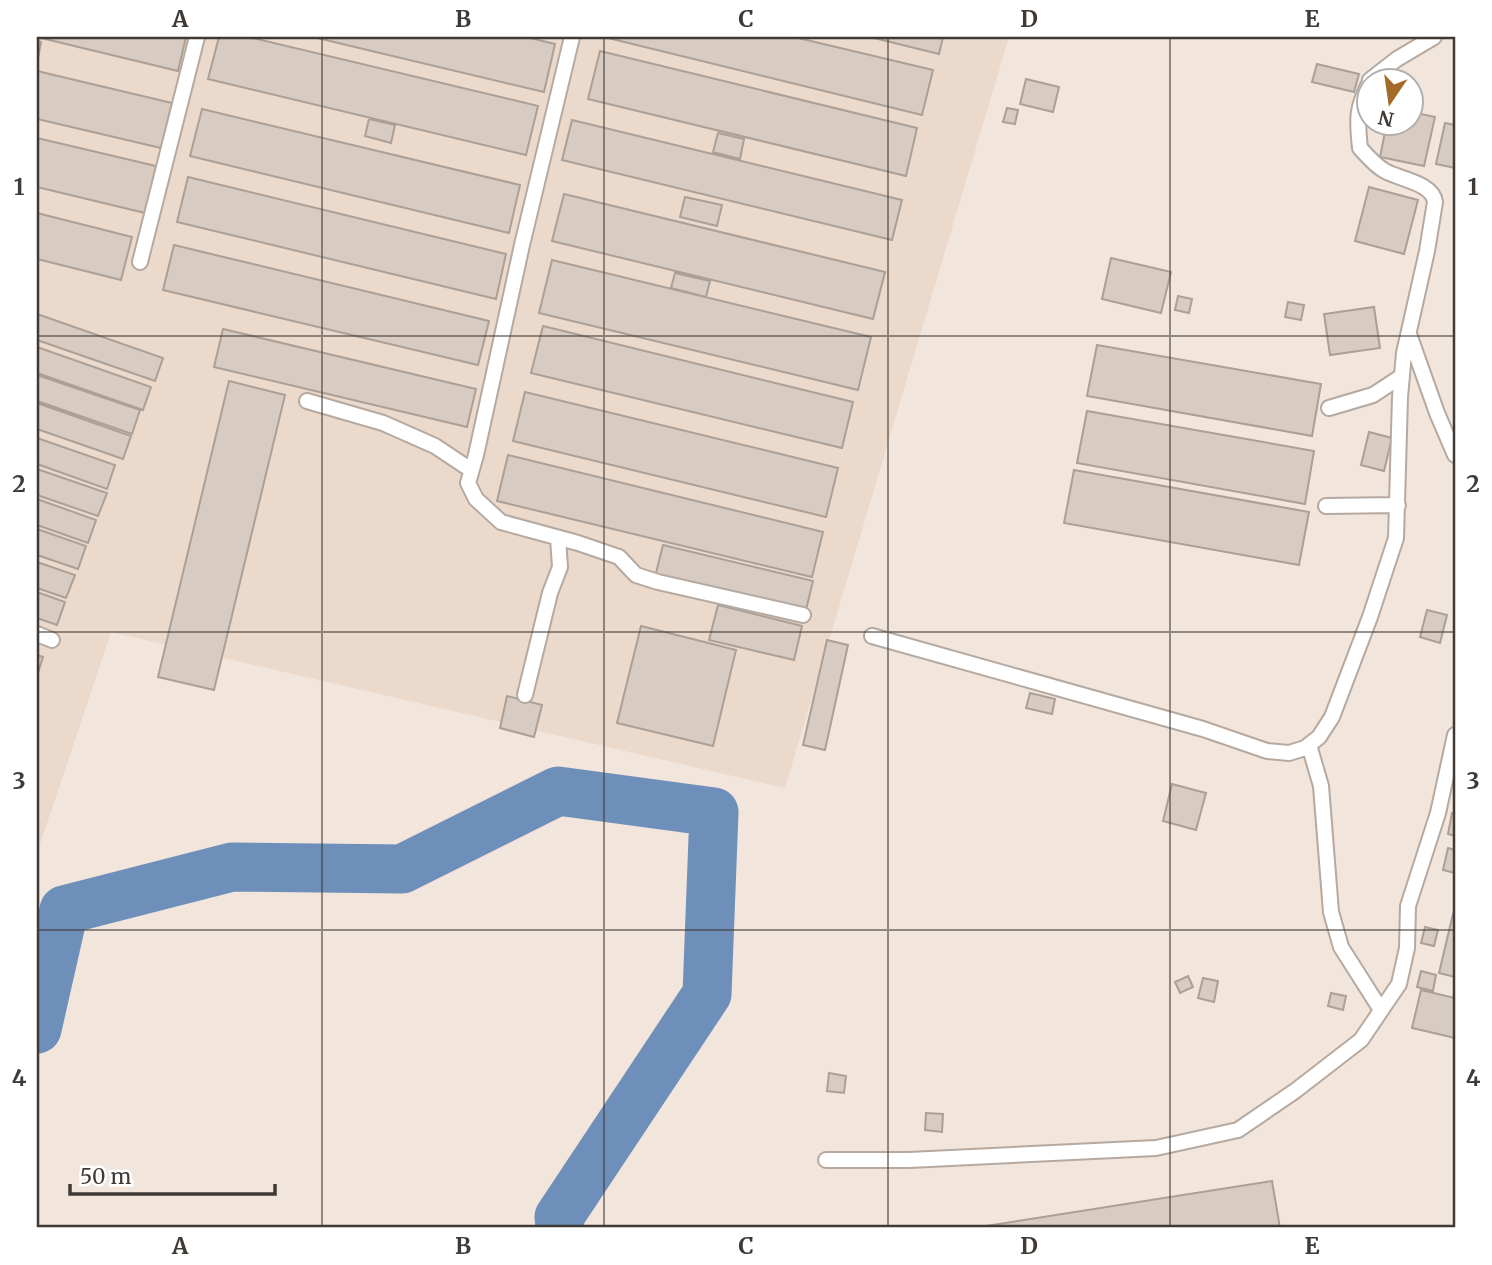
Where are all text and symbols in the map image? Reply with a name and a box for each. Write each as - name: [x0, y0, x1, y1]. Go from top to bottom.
- text: A: [171, 4, 189, 33]
- text: B: [455, 4, 471, 33]
- text: C: [738, 4, 754, 33]
- text: D: [1020, 4, 1038, 33]
- text: E: [1304, 4, 1320, 33]
- north arrow: [1356, 66, 1426, 136]
- text: N: [1376, 105, 1396, 132]
- text: 1: [14, 172, 25, 201]
- text: 1: [1468, 172, 1479, 201]
- text: 2: [12, 469, 26, 498]
- text: 2: [1466, 469, 1480, 498]
- text: 3: [12, 766, 26, 795]
- text: 3: [1466, 766, 1480, 795]
- text: 4: [12, 1063, 27, 1092]
- text: 4: [1466, 1063, 1481, 1092]
- scale bar: [70, 1153, 275, 1197]
- text: 50 m: [80, 1163, 131, 1190]
- text: A: [171, 1231, 189, 1260]
- text: B: [455, 1231, 471, 1260]
- text: C: [738, 1231, 754, 1260]
- text: D: [1020, 1231, 1038, 1260]
- text: E: [1304, 1231, 1320, 1260]

